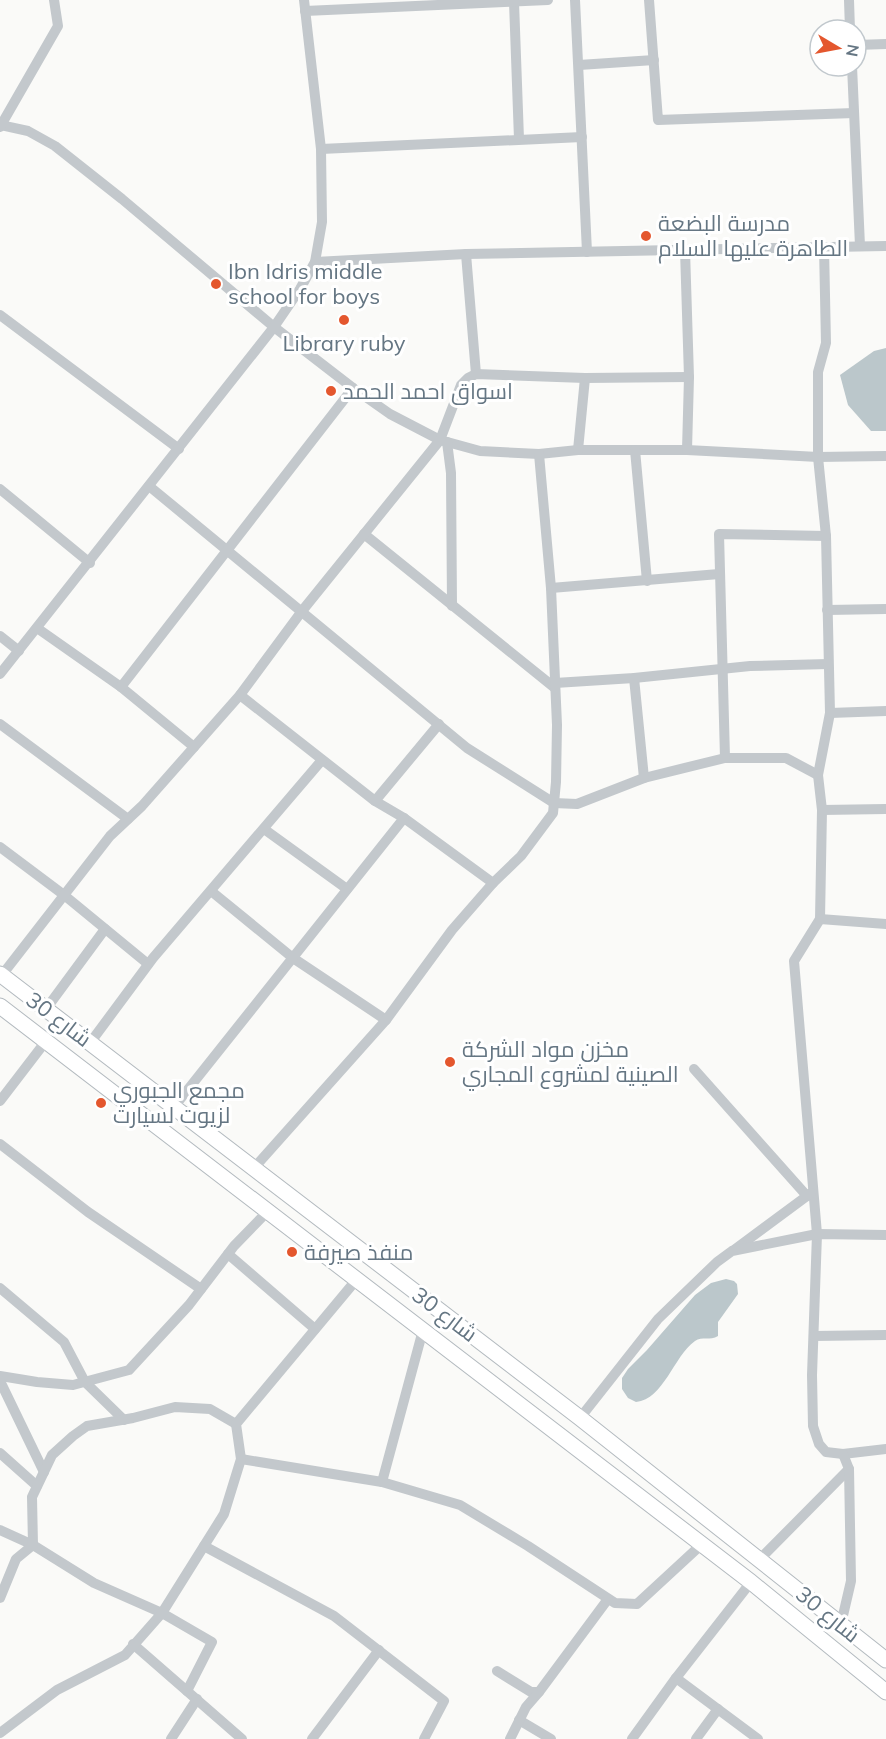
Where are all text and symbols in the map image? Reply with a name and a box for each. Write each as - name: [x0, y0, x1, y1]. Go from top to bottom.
- north arrow: [808, 18, 868, 78]
- text: N: [842, 43, 864, 58]
- place label: مدرسة البضعة الطاهرة عليها السلام: [658, 209, 848, 264]
- marker: مدرسة البضعة الطاهرة عليها السلام: [639, 229, 653, 243]
- place label: Ibn Idris middle school for boys: [228, 257, 382, 310]
- marker: Ibn Idris middle school for boys: [209, 277, 223, 291]
- marker: Library ruby: [337, 313, 351, 327]
- place label: Library ruby: [283, 329, 406, 357]
- place label: اسواق احمد الحمد: [343, 377, 513, 405]
- marker: اسواق احمد الحمد: [324, 384, 338, 398]
- street label: شارع 30: [20, 985, 97, 1053]
- place label: مخزن مواد الشركة الصينية لمشروع المجاري: [462, 1035, 679, 1091]
- marker: مخزن مواد الشركة الصينية لمشروع المجاري: [443, 1055, 457, 1069]
- place label: مجمع الجبوري لزيوت لسيارت: [113, 1076, 245, 1129]
- marker: مجمع الجبوري لزيوت لسيارت: [94, 1096, 108, 1110]
- place label: منفذ صيرفة: [304, 1238, 413, 1266]
- marker: منفذ صيرفة: [285, 1245, 299, 1259]
- street label: شارع 30: [406, 1280, 483, 1348]
- street label: شارع 30: [790, 1580, 866, 1649]

